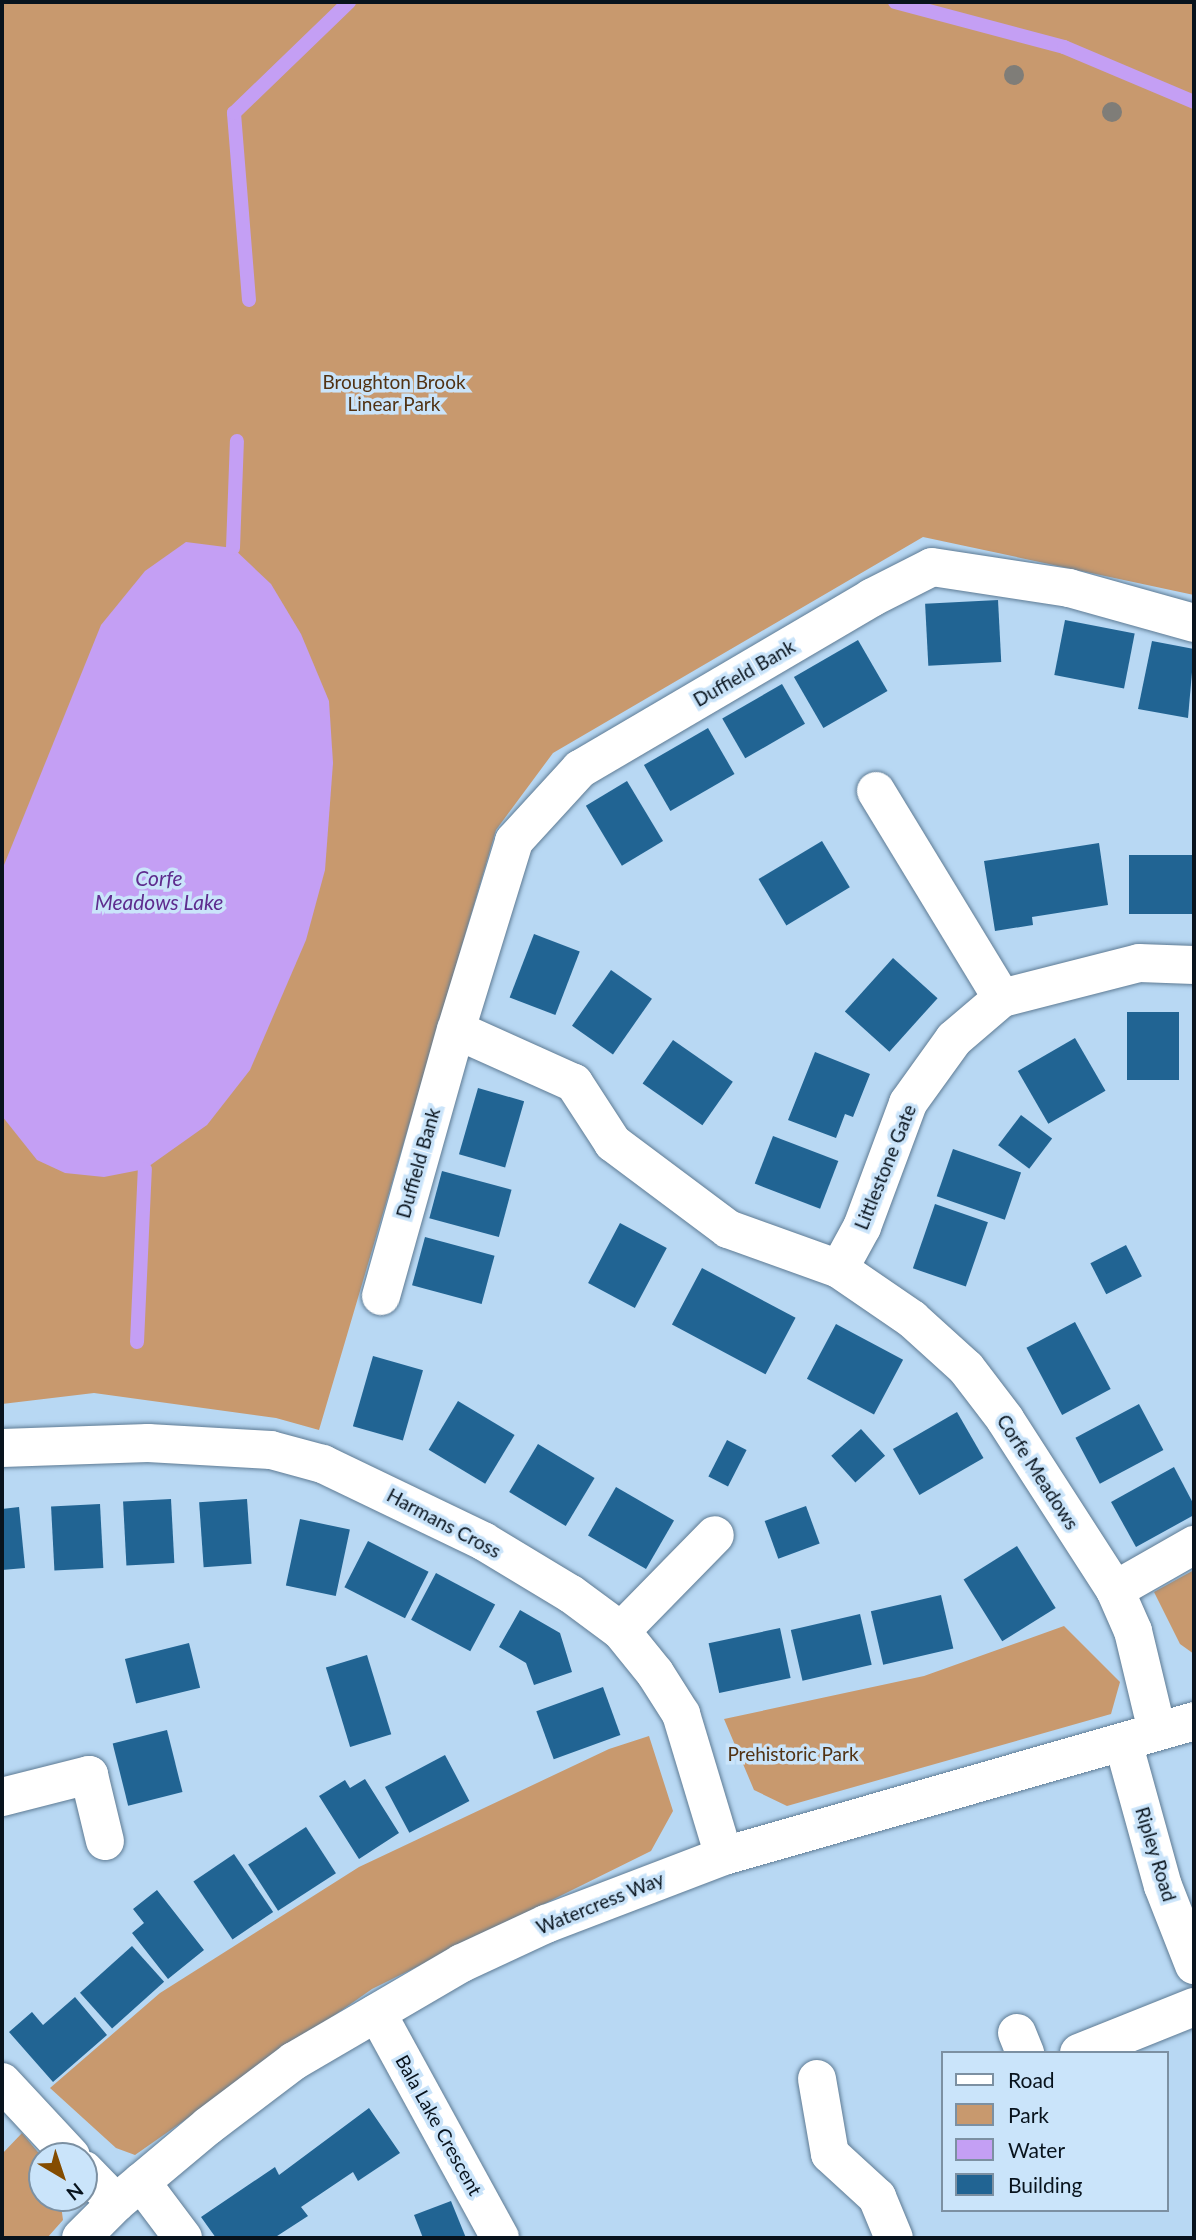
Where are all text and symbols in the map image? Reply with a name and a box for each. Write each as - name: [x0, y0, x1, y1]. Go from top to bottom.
- park label: Broughton Brook Linear Park: [322, 371, 466, 415]
- street label: Duffield Bank: [689, 635, 799, 711]
- water label: Corfe Meadows Lake: [95, 865, 223, 915]
- street label: Littlestone Gate: [850, 1101, 920, 1233]
- street label: Duffield Bank: [391, 1105, 445, 1221]
- street label: Corfe Meadows: [992, 1410, 1084, 1534]
- street label: Harmans Cross: [383, 1483, 505, 1563]
- park label: Prehistoric Park: [727, 1743, 859, 1765]
- street label: Ripley Road: [1131, 1804, 1181, 1904]
- street label: Watercress Way: [533, 1867, 667, 1939]
- street label: Bala Lake Crescent: [391, 2051, 487, 2199]
- legend: [940, 2051, 1168, 2212]
- text: Road: [1008, 2067, 1055, 2092]
- text: Park: [1008, 2102, 1049, 2127]
- text: Water: [1008, 2137, 1065, 2162]
- north arrow: [28, 2142, 98, 2212]
- text: Building: [1008, 2172, 1083, 2197]
- text: N: [62, 2179, 88, 2206]

